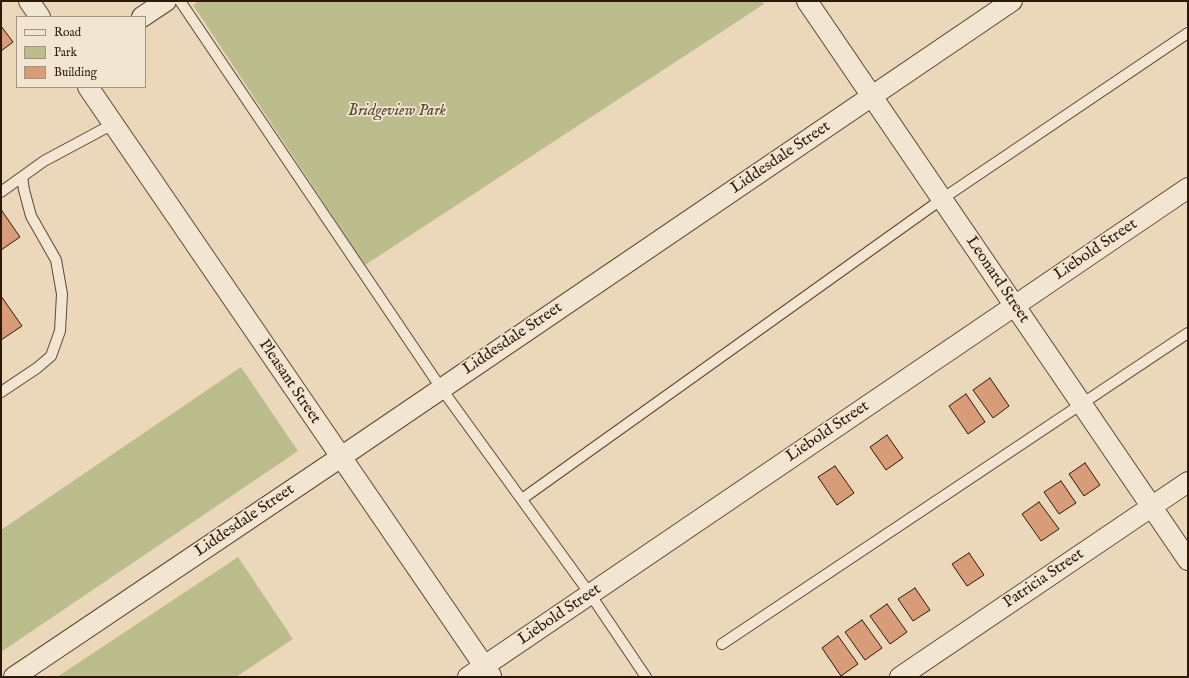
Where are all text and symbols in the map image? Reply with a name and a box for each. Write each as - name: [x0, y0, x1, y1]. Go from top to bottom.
- legend: [16, 16, 146, 88]
- text: Road: [54, 25, 81, 40]
- text: Park: [54, 45, 77, 60]
- text: Building: [54, 65, 97, 80]
- park label: Bridgeview Park: [348, 102, 446, 122]
- street label: Liddesdale Street: [728, 118, 834, 198]
- street label: Liebold Street: [1051, 215, 1141, 285]
- street label: Leonard Street: [961, 233, 1033, 327]
- street label: Liddesdale Street: [460, 299, 566, 379]
- street label: Pleasant Street: [254, 336, 324, 428]
- street label: Liebold Street: [783, 397, 873, 467]
- street label: Liddesdale Street: [192, 481, 298, 561]
- street label: Patricia Street: [1000, 545, 1088, 613]
- street label: Liebold Street: [515, 580, 605, 650]

